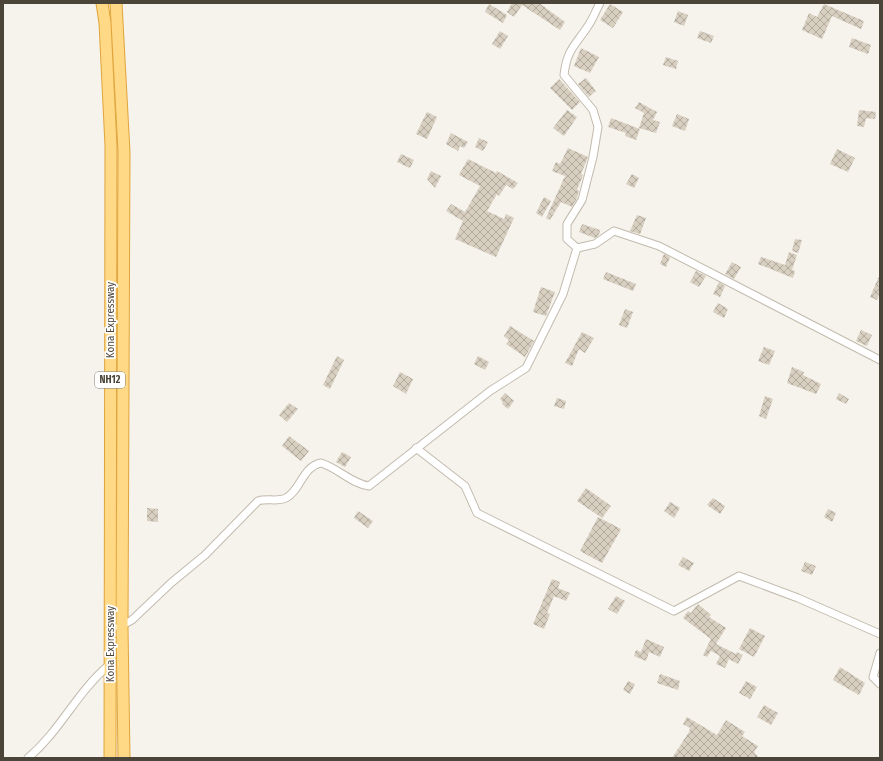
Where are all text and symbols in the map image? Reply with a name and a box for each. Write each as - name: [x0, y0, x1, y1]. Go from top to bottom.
- street label: Kona Expressway: [104, 282, 117, 358]
- road number: NH12: [95, 372, 125, 388]
- street label: Kona Expressway: [104, 606, 117, 682]

